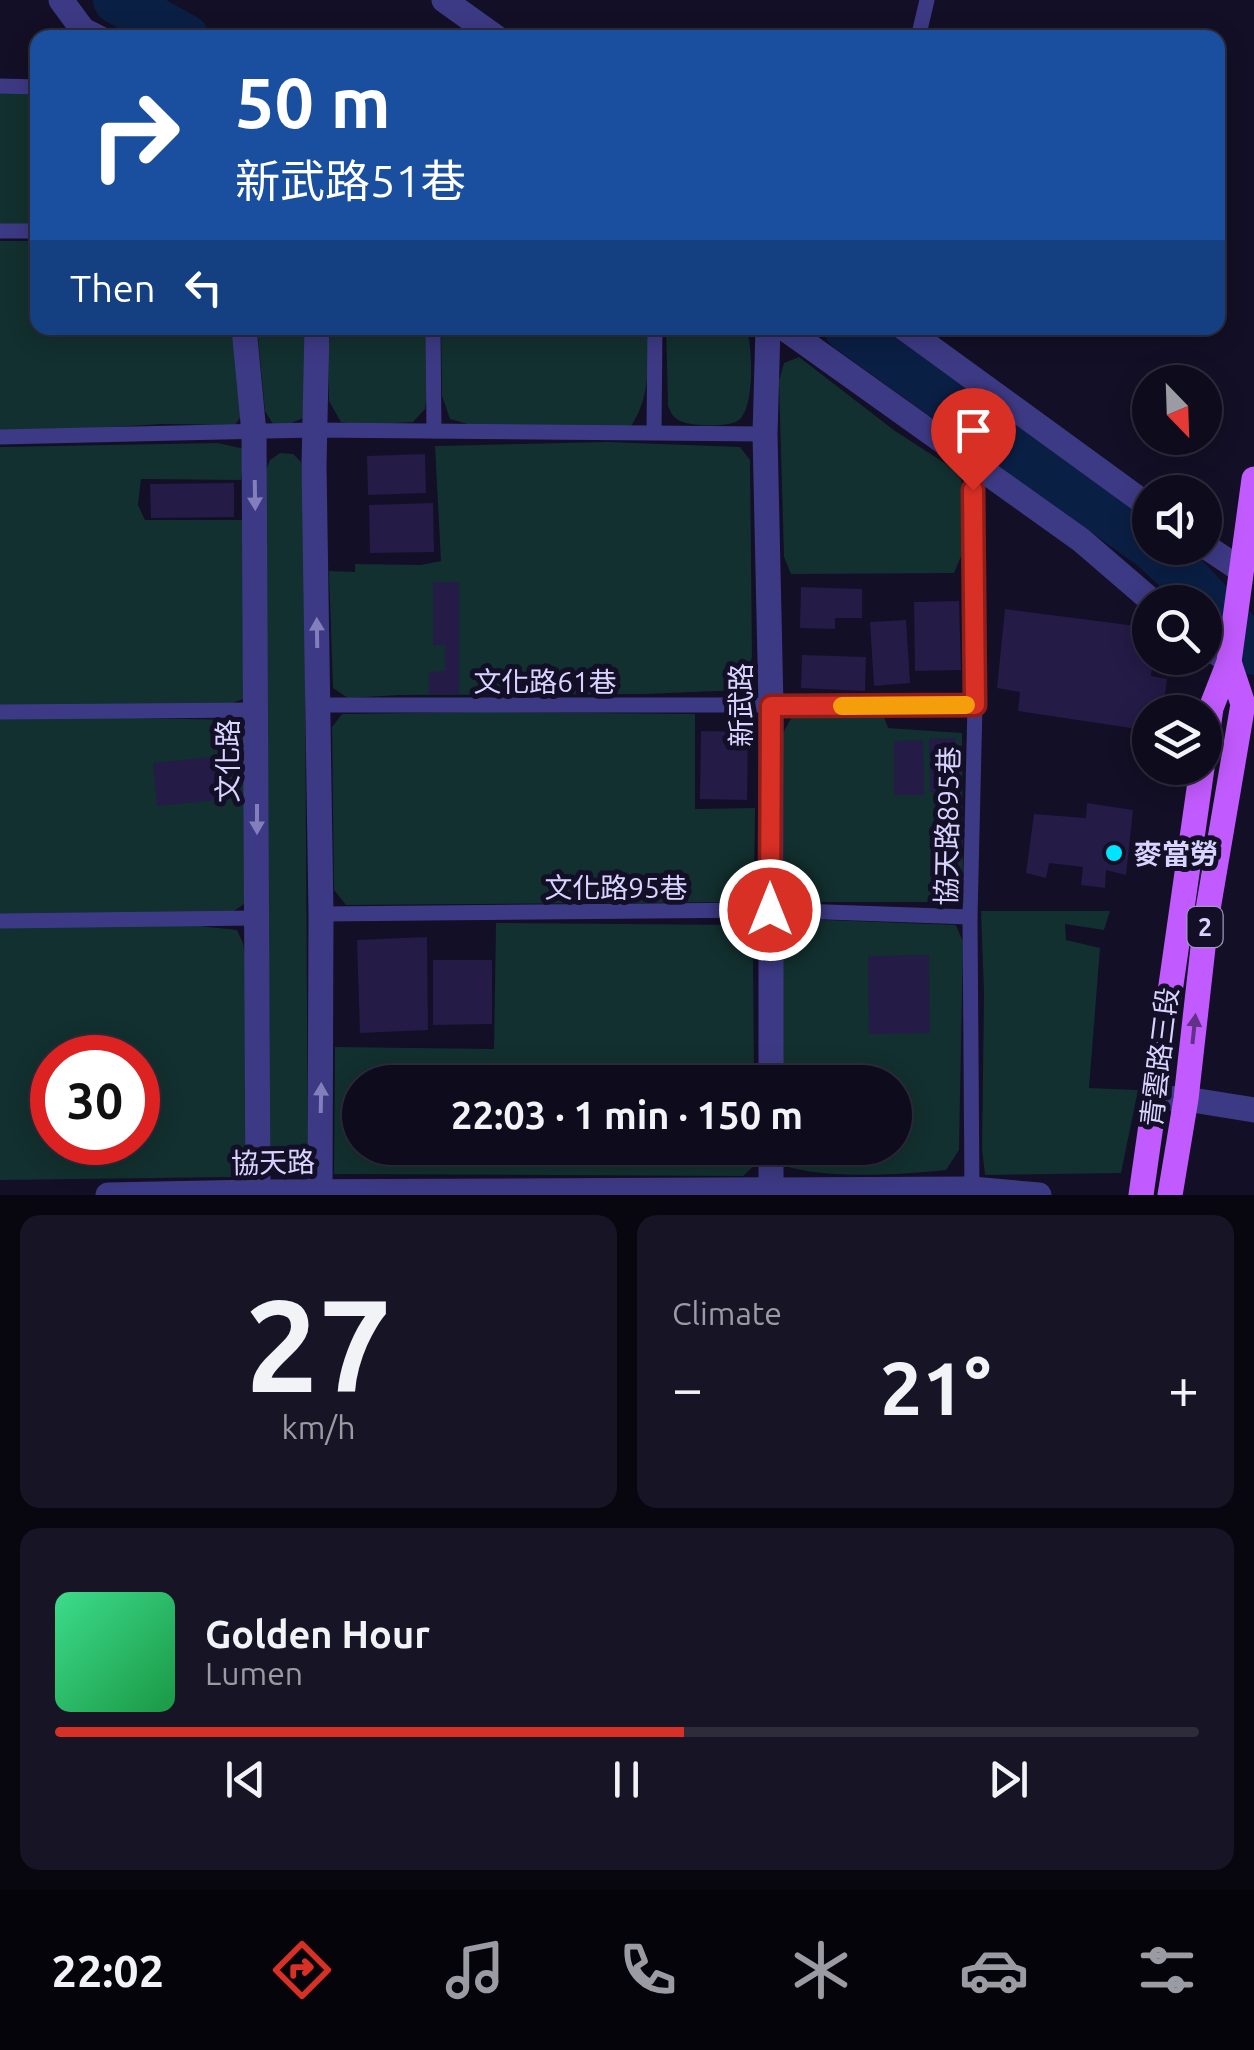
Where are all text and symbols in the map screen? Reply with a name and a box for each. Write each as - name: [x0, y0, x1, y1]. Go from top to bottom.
- text: 50 m: [235, 63, 391, 141]
- icon: right: [70, 70, 200, 200]
- text: 新武路51巷: [235, 155, 466, 206]
- icon: left: [176, 260, 231, 315]
- text: Then: [70, 267, 156, 309]
- north arrow: [1132, 365, 1222, 455]
- map controls: [1132, 365, 1222, 785]
- pin: [931, 388, 1016, 491]
- icon: arrive: [946, 403, 1001, 458]
- button: sound: [1132, 475, 1222, 565]
- one-way arrow: [247, 479, 263, 511]
- button: search: [1132, 585, 1222, 675]
- one-way arrow: [309, 616, 325, 648]
- street label: 新武路: [725, 663, 756, 747]
- street label: 文化路61巷: [473, 666, 617, 697]
- button: layers: [1132, 695, 1222, 785]
- street label: 文化路: [212, 719, 243, 803]
- street label: 協天路895巷: [930, 746, 964, 906]
- one-way arrow: [249, 804, 265, 836]
- place label: 麥當勞: [1134, 838, 1218, 869]
- marker: 麥當勞: [1103, 842, 1125, 864]
- position arrow: [718, 858, 822, 962]
- street label: 文化路95巷: [544, 872, 688, 903]
- road number: 2: [1188, 907, 1222, 947]
- street label: 青雲路三段: [1135, 986, 1183, 1128]
- one-way arrow: [1186, 1013, 1202, 1045]
- speed limit sign: 30: [30, 1035, 160, 1165]
- one-way arrow: [313, 1081, 329, 1113]
- text: 22:03 · 1 min · 150 m: [451, 1094, 803, 1136]
- street label: 協天路: [231, 1146, 315, 1178]
- text: 27: [245, 1271, 392, 1417]
- text: Climate: [672, 1295, 782, 1331]
- text: 21°: [880, 1345, 991, 1429]
- text: −: [672, 1357, 703, 1418]
- text: +: [1168, 1357, 1199, 1418]
- text: km/h: [282, 1409, 355, 1445]
- text: Golden Hour: [205, 1613, 430, 1655]
- text: Lumen: [205, 1655, 303, 1691]
- icon: previous: [218, 1752, 273, 1807]
- icon: pause: [599, 1752, 654, 1807]
- icon: next: [981, 1752, 1036, 1807]
- icon: directions: [267, 1935, 337, 2005]
- icon: music: [440, 1935, 510, 2005]
- icon: phone: [613, 1935, 683, 2005]
- icon: climate: [786, 1935, 856, 2005]
- icon: car: [959, 1935, 1029, 2005]
- icon: filters: [1132, 1935, 1202, 2005]
- text: 22:02: [52, 1945, 164, 1996]

